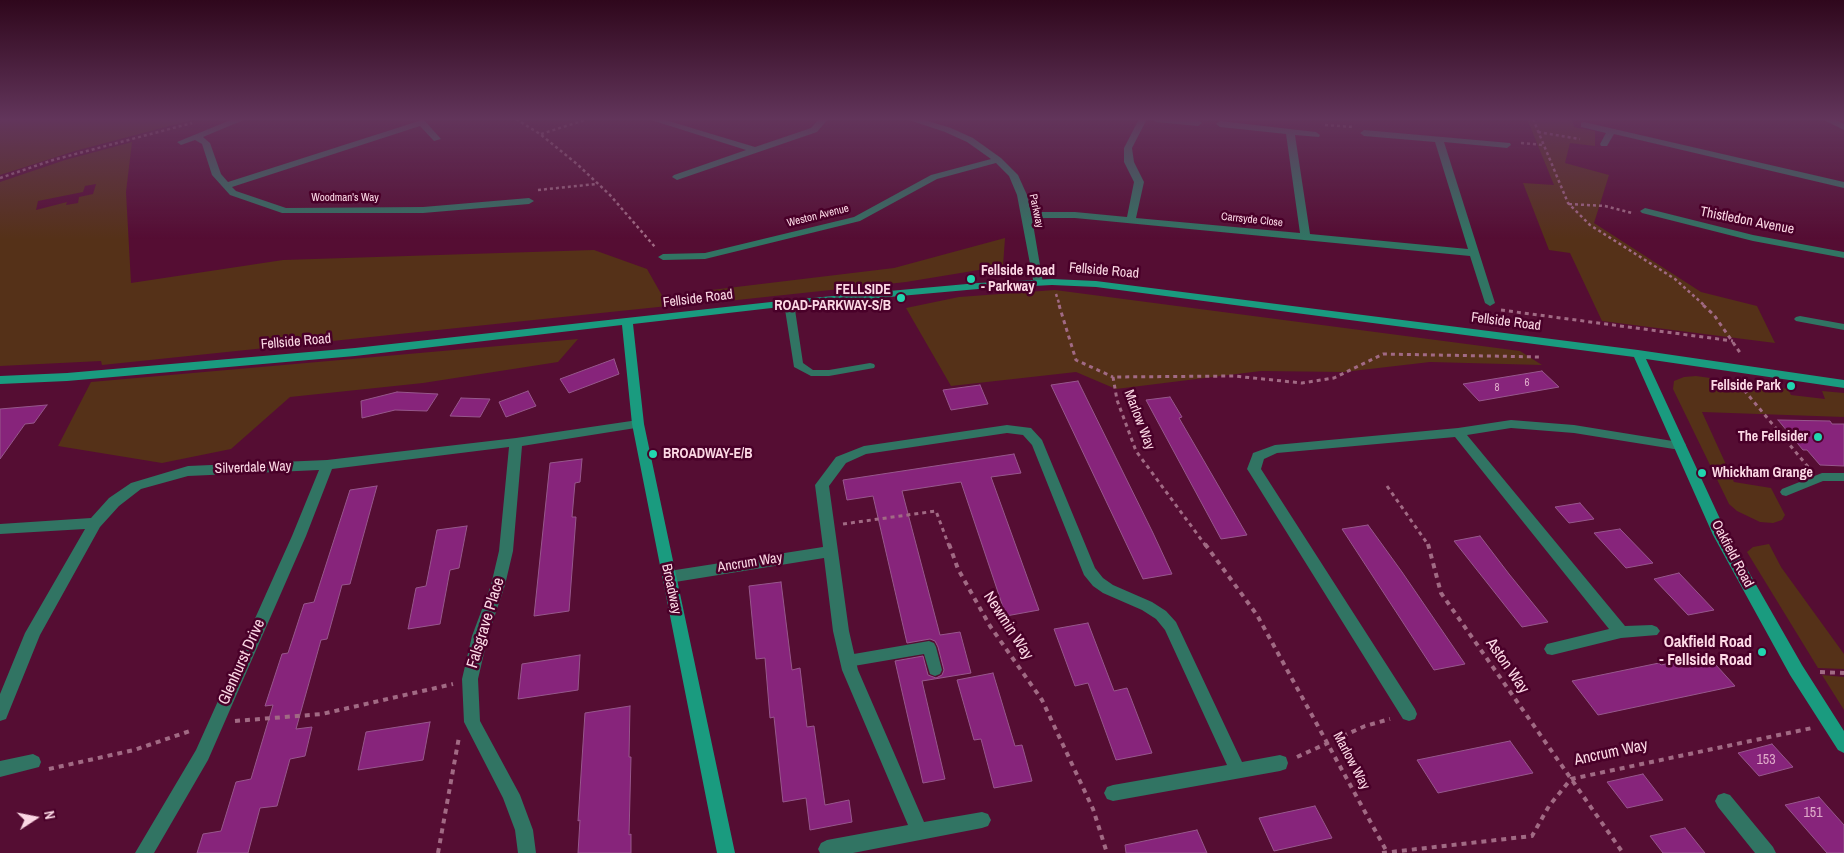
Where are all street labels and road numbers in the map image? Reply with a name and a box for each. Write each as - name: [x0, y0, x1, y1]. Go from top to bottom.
- street label: Woodman's Way: [311, 191, 379, 205]
- street label: Parkway: [1026, 193, 1046, 229]
- street label: Weston Avenue: [786, 202, 850, 230]
- street label: Thistledon Avenue: [1699, 204, 1795, 238]
- street label: Carrsyde Close: [1220, 210, 1284, 230]
- street label: Fellside Road: [1068, 260, 1140, 282]
- street label: Fellside Road: [662, 286, 734, 312]
- street label: Fellside Road: [1470, 309, 1542, 335]
- street label: Fellside Road: [260, 331, 332, 353]
- street label: Marlow Way: [1120, 388, 1158, 452]
- street label: Silverdale Way: [214, 458, 292, 478]
- street label: Oakfield Road: [1707, 518, 1757, 590]
- street label: Ancrum Way: [716, 550, 784, 576]
- street label: Broadway: [657, 562, 685, 616]
- street label: Falsgrave Place: [463, 576, 509, 670]
- street label: Newmin Way: [979, 588, 1037, 664]
- street label: Glenhurst Drive: [215, 616, 269, 708]
- street label: Aston Way: [1481, 635, 1533, 697]
- street label: Marlow Way: [1329, 729, 1373, 793]
- street label: Ancrum Way: [1573, 736, 1649, 770]

